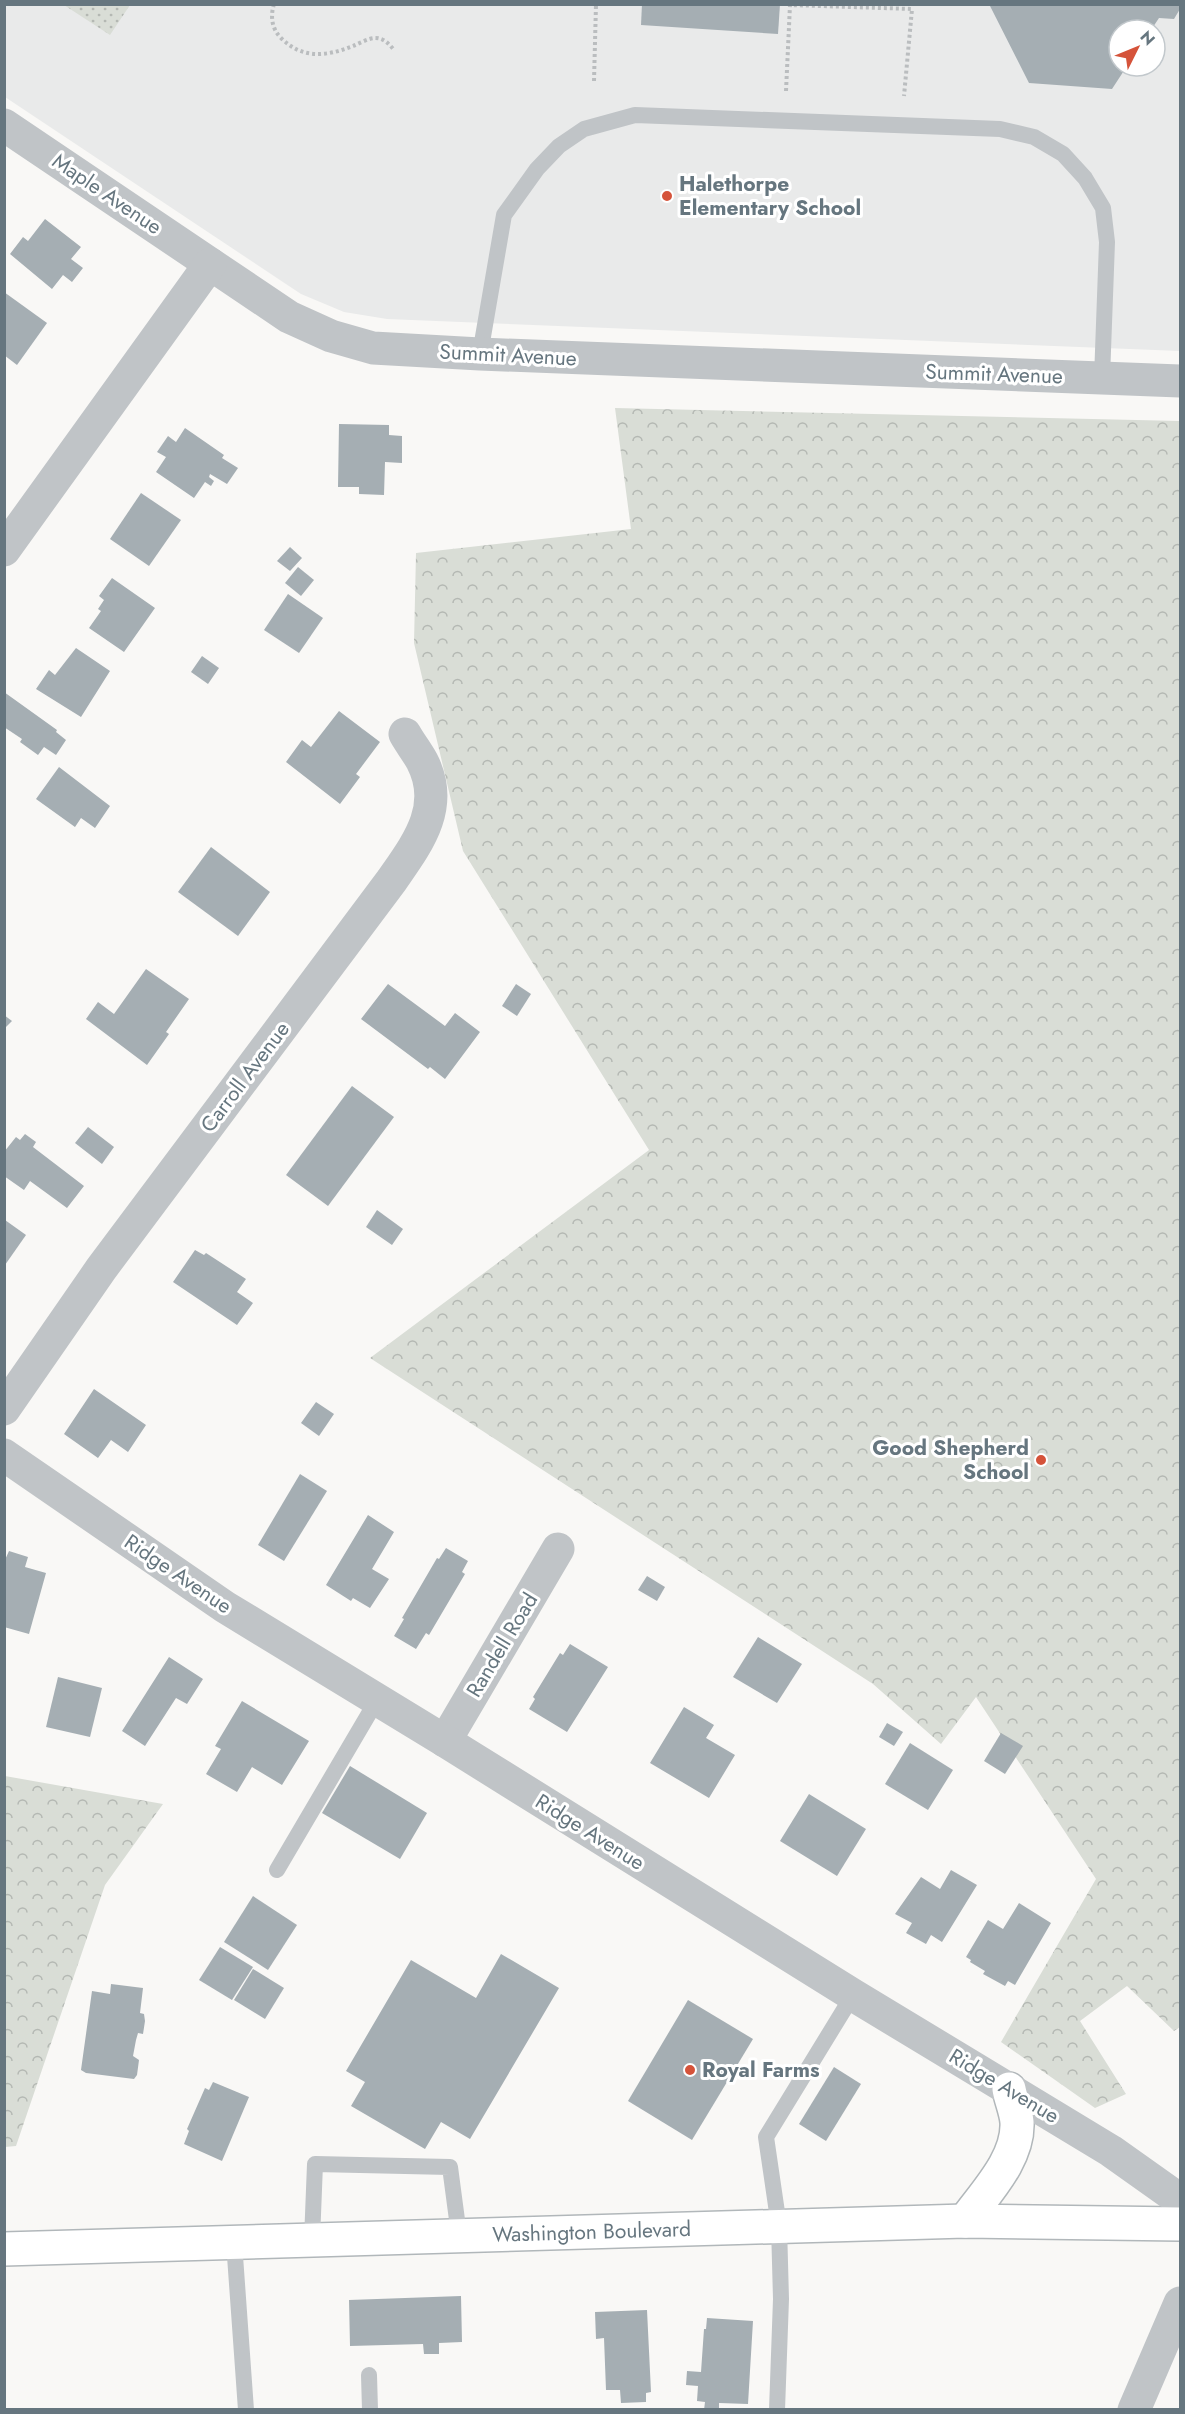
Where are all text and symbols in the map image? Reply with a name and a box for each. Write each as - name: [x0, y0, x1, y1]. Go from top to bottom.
- north arrow: [1107, 18, 1167, 78]
- text: N: [1135, 26, 1160, 51]
- street label: Maple Avenue: [46, 146, 168, 242]
- place label: Halethorpe Elementary School: [679, 169, 861, 223]
- marker: Halethorpe Elementary School: [660, 189, 674, 203]
- street label: Summit Avenue: [439, 336, 578, 374]
- street label: Summit Avenue: [925, 357, 1063, 391]
- street label: Carroll Avenue: [193, 1015, 297, 1139]
- place label: Good Shepherd School: [872, 1433, 1029, 1487]
- marker: Good Shepherd School: [1034, 1453, 1048, 1467]
- street label: Ridge Avenue: [118, 1527, 238, 1621]
- street label: Randell Road: [459, 1587, 545, 1703]
- street label: Ridge Avenue: [530, 1787, 651, 1878]
- street label: Ridge Avenue: [943, 2041, 1065, 2131]
- place label: Royal Farms: [702, 2055, 820, 2085]
- marker: Royal Farms: [683, 2063, 697, 2077]
- street label: Washington Boulevard: [492, 2214, 692, 2250]

